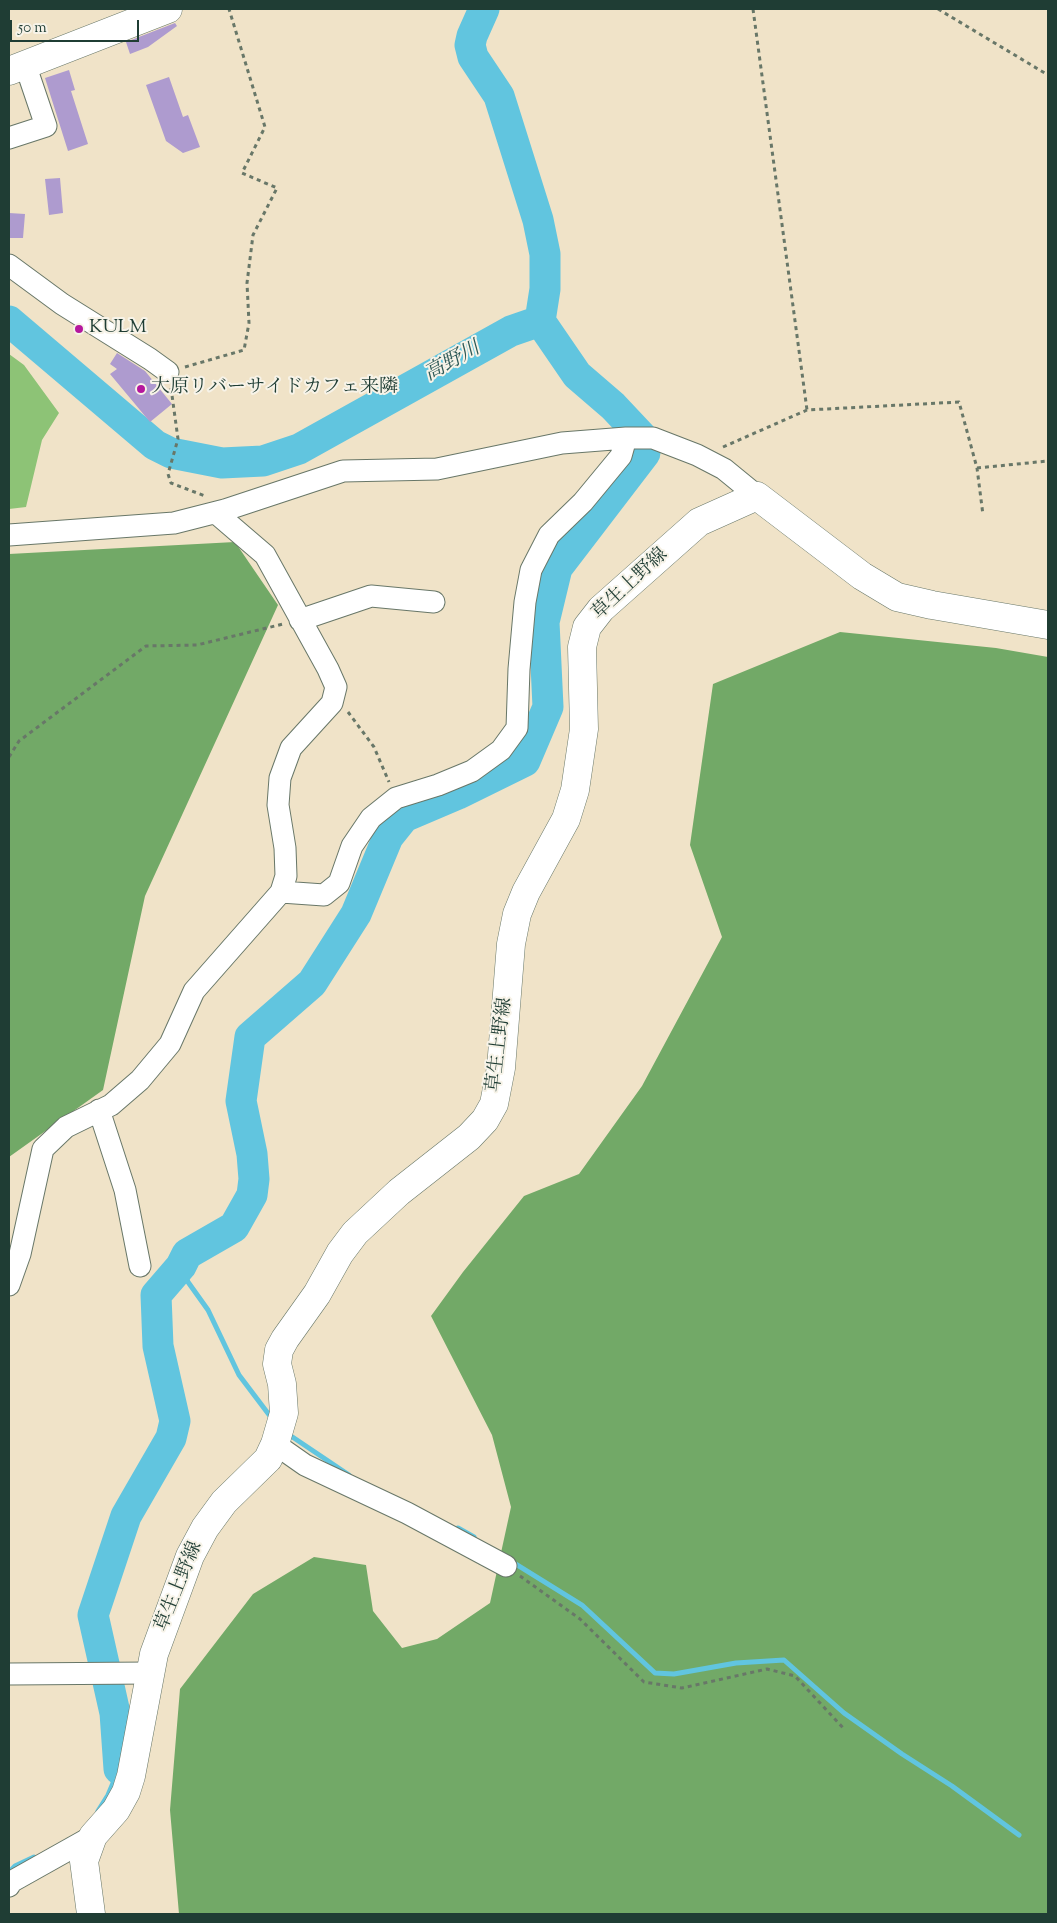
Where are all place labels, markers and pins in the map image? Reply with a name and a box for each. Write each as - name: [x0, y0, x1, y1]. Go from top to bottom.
- place label: KULM: [89, 318, 147, 340]
- marker: KULM: [73, 323, 85, 335]
- place label: 大原リバーサイドカフェ来隣: [151, 378, 398, 400]
- marker: 大原リバーサイドカフェ来隣: [135, 383, 147, 395]

